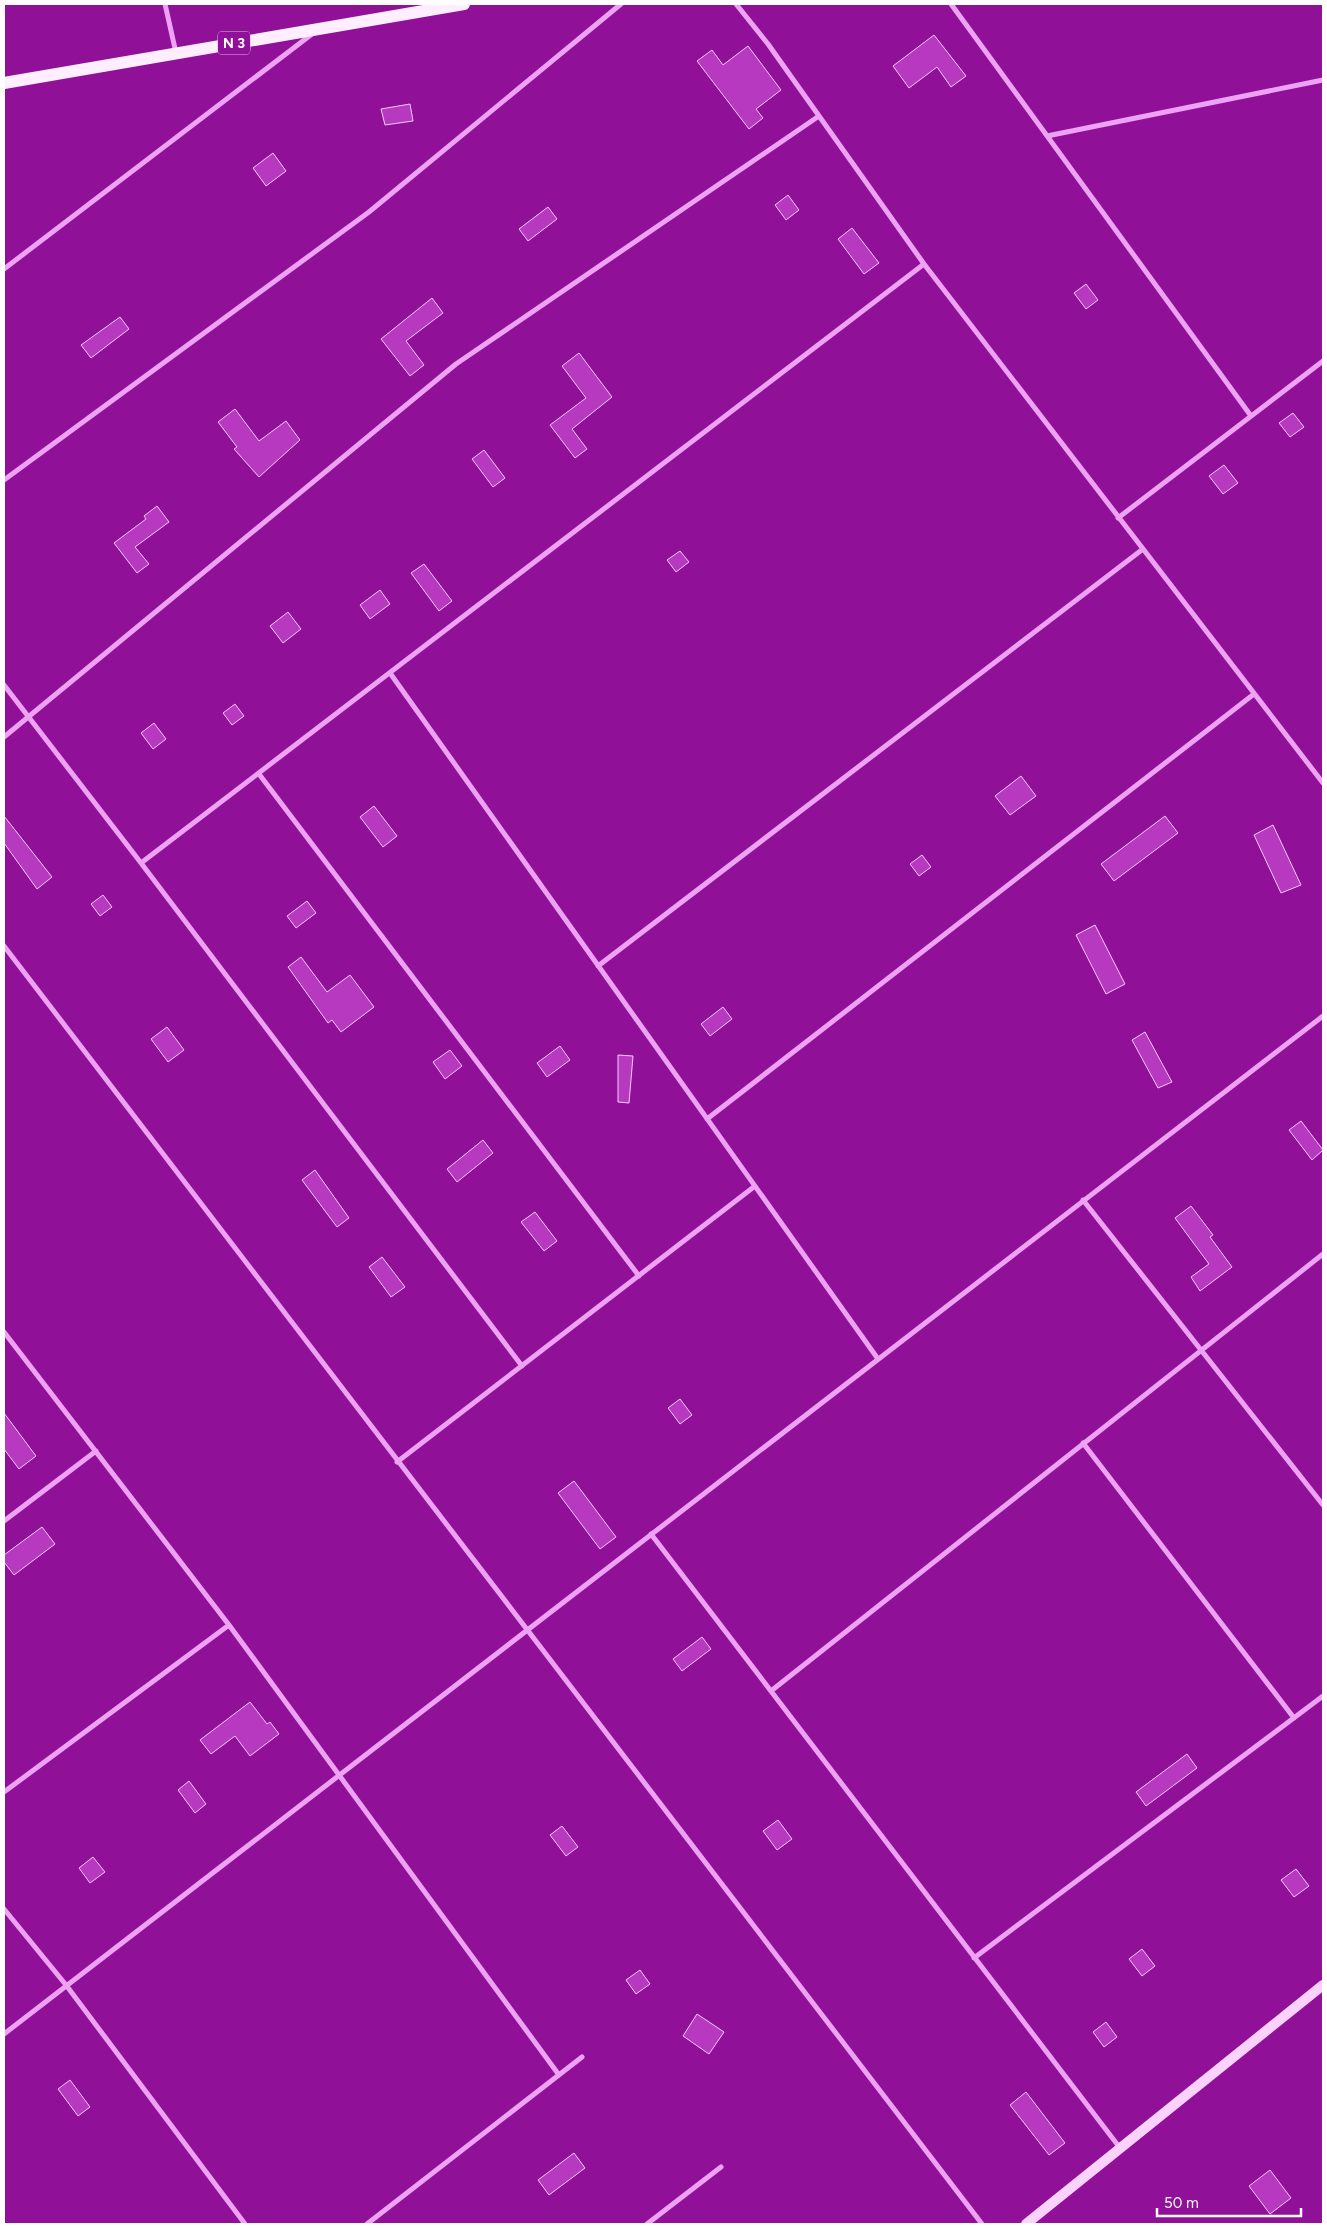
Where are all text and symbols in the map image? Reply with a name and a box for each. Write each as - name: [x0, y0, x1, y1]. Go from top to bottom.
- road number: N 3: [218, 32, 250, 54]
- scale bar: [1157, 2186, 1301, 2218]
- text: 50 m: [1164, 2194, 1199, 2212]

